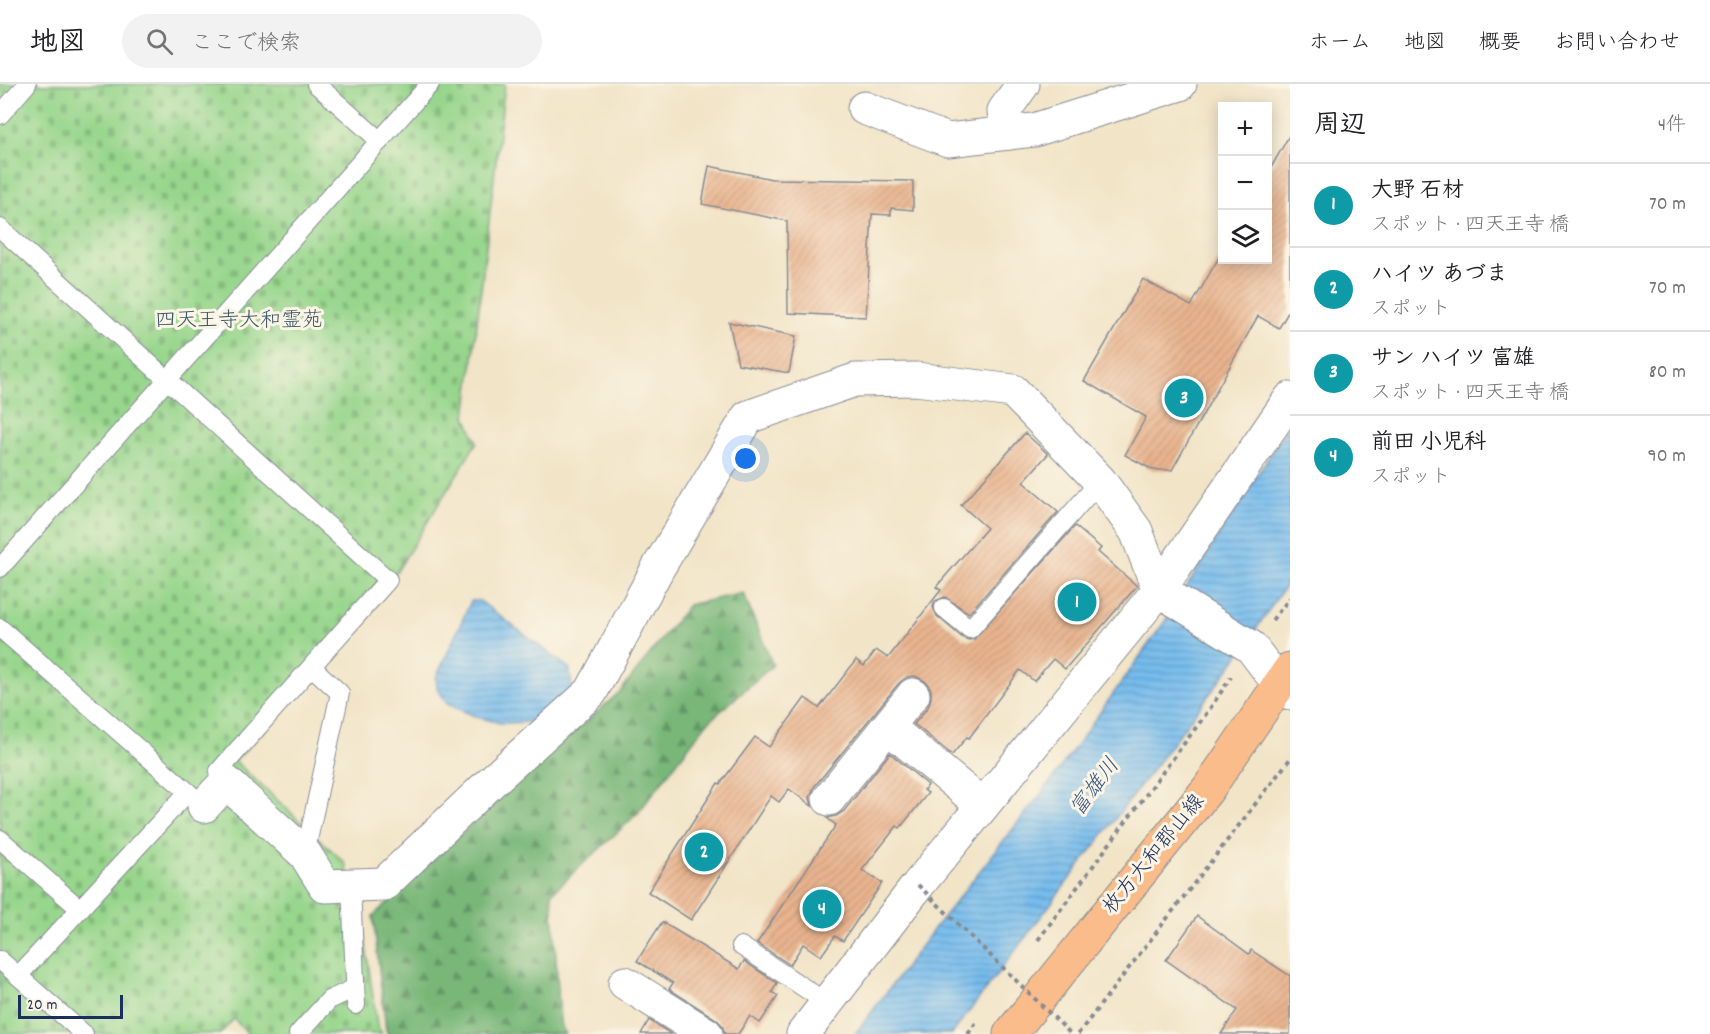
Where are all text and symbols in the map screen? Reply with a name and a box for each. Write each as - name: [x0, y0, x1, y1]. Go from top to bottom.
- search box: [122, 14, 542, 68]
- text: 地図: [30, 25, 86, 65]
- icon: search: [143, 25, 176, 58]
- text: ここで検索: [191, 29, 301, 60]
- text: ホーム: [1309, 29, 1371, 59]
- text: 地図: [1404, 29, 1446, 59]
- text: 概要: [1479, 29, 1521, 59]
- text: お問い合わせ: [1554, 29, 1680, 59]
- map controls: [1218, 102, 1272, 264]
- button: +: [1218, 102, 1272, 156]
- text: 周辺: [1314, 108, 1366, 145]
- text: 4件: [1658, 112, 1686, 140]
- button: −: [1218, 156, 1272, 210]
- text: 大野 石材: [1371, 176, 1464, 207]
- text: 1: [1331, 191, 1336, 219]
- text: 70 m: [1649, 191, 1686, 219]
- button: layers: [1218, 210, 1272, 264]
- text: スポット · 四天王寺 橋: [1371, 212, 1569, 240]
- text: ハイツ あづま: [1371, 260, 1508, 291]
- text: 2: [1329, 275, 1338, 303]
- text: 70 m: [1649, 275, 1686, 303]
- text: スポット: [1371, 296, 1451, 324]
- park label: 四天王寺大和霊苑: [155, 307, 323, 337]
- text: サン ハイツ 富雄: [1371, 344, 1535, 375]
- text: 3: [1329, 359, 1338, 387]
- text: 80 m: [1649, 359, 1686, 387]
- pin: 3: [1164, 376, 1204, 420]
- text: スポット · 四天王寺 橋: [1371, 380, 1569, 408]
- text: 前田 小児科: [1371, 428, 1486, 459]
- text: 4: [1329, 443, 1338, 471]
- text: 90 m: [1648, 443, 1686, 471]
- your location: [731, 444, 760, 473]
- text: スポット: [1371, 464, 1451, 492]
- pin: 1: [1058, 580, 1096, 624]
- water label: 富雄川: [1064, 752, 1128, 824]
- street label: 枚方大和郡山線: [1097, 788, 1213, 922]
- pin: 2: [684, 830, 724, 874]
- pin: 4: [802, 886, 842, 932]
- scale bar: [18, 992, 123, 1020]
- text: 20 m: [27, 994, 57, 1017]

